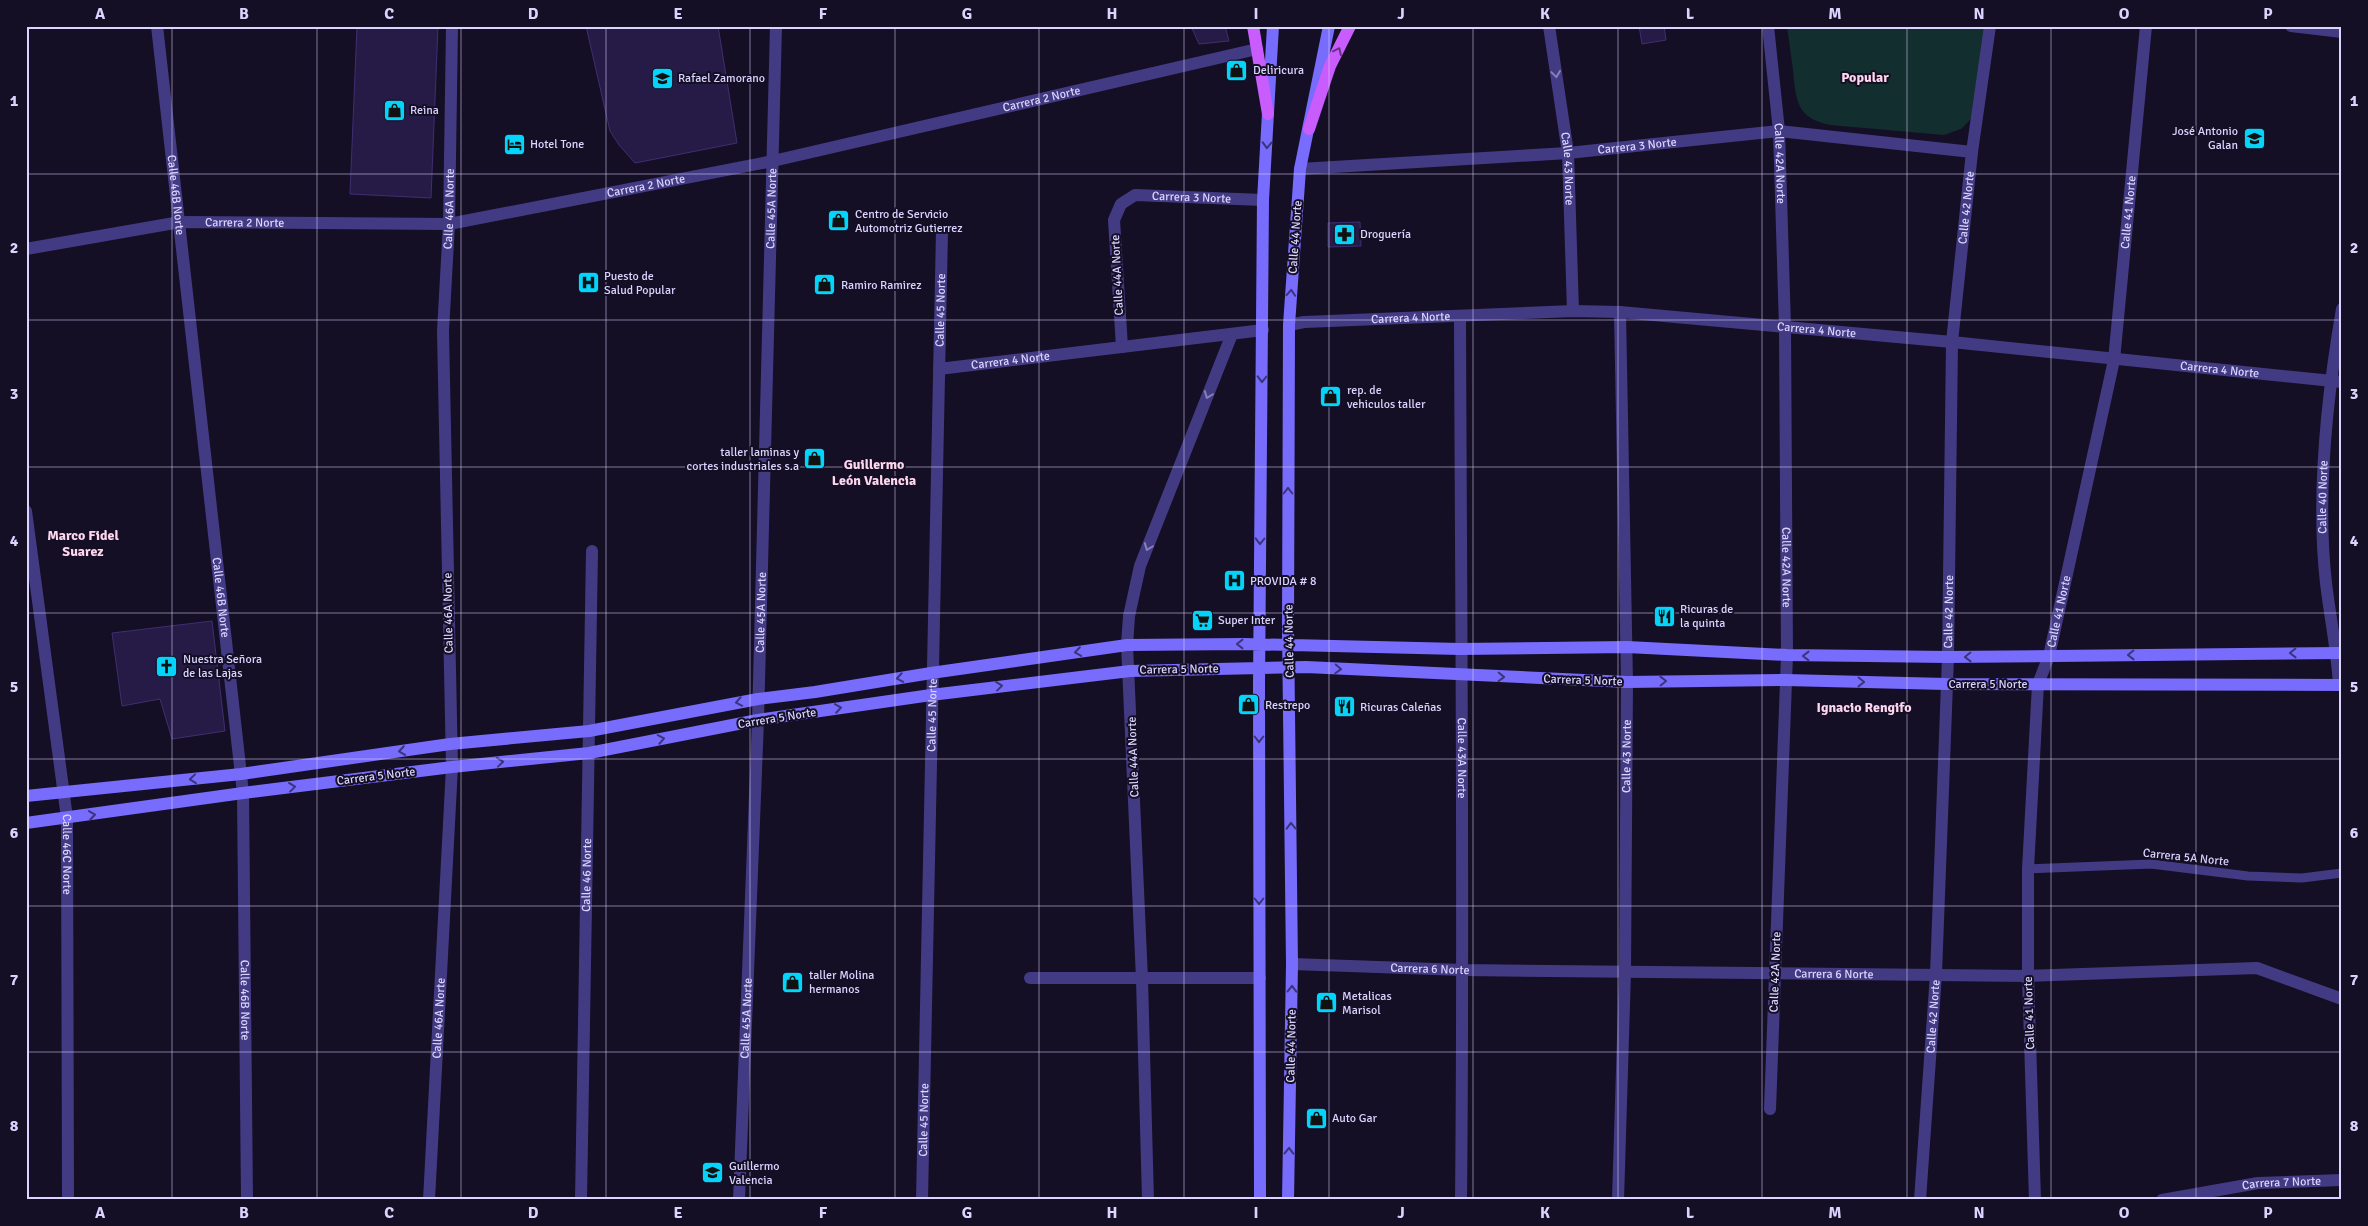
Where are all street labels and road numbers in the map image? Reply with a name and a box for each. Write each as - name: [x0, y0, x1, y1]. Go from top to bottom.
- street label: Carrera 2 Norte: [1001, 83, 1082, 116]
- street label: Calle 42A Norte: [1770, 122, 1788, 204]
- street label: Calle 43 Norte: [1557, 131, 1577, 206]
- street label: Carrera 3 Norte: [1597, 135, 1677, 158]
- street label: Calle 46B Norte: [163, 154, 187, 236]
- street label: Calle 46A Norte: [441, 168, 458, 250]
- street label: Calle 45A Norte: [763, 168, 780, 249]
- street label: Calle 42 Norte: [1955, 170, 1978, 245]
- street label: Carrera 2 Norte: [606, 171, 686, 201]
- street label: Calle 41 Norte: [2118, 175, 2140, 250]
- street label: Carrera 3 Norte: [1152, 189, 1231, 207]
- street label: Calle 44 Norte: [1285, 200, 1306, 274]
- street label: Carrera 2 Norte: [205, 215, 284, 231]
- street label: Calle 44A Norte: [1108, 234, 1127, 316]
- street label: Calle 45 Norte: [933, 273, 949, 347]
- street label: Carrera 4 Norte: [1371, 309, 1451, 327]
- street label: Carrera 4 Norte: [1776, 319, 1857, 341]
- street label: Carrera 4 Norte: [970, 349, 1051, 373]
- street label: Carrera 4 Norte: [2179, 358, 2260, 381]
- street label: Calle 40 Norte: [2315, 460, 2332, 534]
- street label: Calle 42A Norte: [1778, 527, 1794, 608]
- street label: Calle 46B Norte: [209, 556, 233, 638]
- street label: Calle 46A Norte: [440, 572, 457, 654]
- street label: Calle 45A Norte: [753, 572, 770, 653]
- street label: Calle 41 Norte: [2044, 574, 2074, 649]
- street label: Calle 42 Norte: [1941, 575, 1957, 649]
- street label: Calle 44 Norte: [1281, 604, 1298, 678]
- street label: Carrera 5 Norte: [1139, 661, 1219, 678]
- street label: Carrera 5 Norte: [1543, 672, 1623, 689]
- street label: Carrera 5 Norte: [1948, 677, 2028, 692]
- street label: Calle 45 Norte: [924, 678, 941, 752]
- street label: Carrera 5 Norte: [737, 705, 817, 732]
- street label: Calle 44A Norte: [1125, 716, 1142, 798]
- street label: Calle 43A Norte: [1454, 718, 1469, 798]
- street label: Calle 43 Norte: [1619, 719, 1635, 793]
- street label: Carrera 5 Norte: [336, 764, 416, 789]
- street label: Calle 46C Norte: [59, 813, 74, 895]
- street label: Calle 46 Norte: [579, 838, 595, 912]
- street label: Carrera 5A Norte: [2142, 846, 2230, 869]
- street label: Calle 42A Norte: [1767, 931, 1784, 1013]
- street label: Calle 46B Norte: [237, 960, 252, 1041]
- street label: Carrera 6 Norte: [1390, 960, 1470, 978]
- street label: Carrera 6 Norte: [1794, 967, 1874, 982]
- street label: Calle 41 Norte: [2021, 976, 2038, 1050]
- street label: Calle 45A Norte: [738, 977, 756, 1059]
- street label: Calle 46A Norte: [430, 978, 449, 1059]
- street label: Calle 42 Norte: [1923, 979, 1944, 1054]
- street label: Calle 44 Norte: [1283, 1009, 1300, 1083]
- street label: Calle 45 Norte: [916, 1083, 932, 1157]
- street label: Carrera 7 Norte: [2241, 1174, 2321, 1194]

